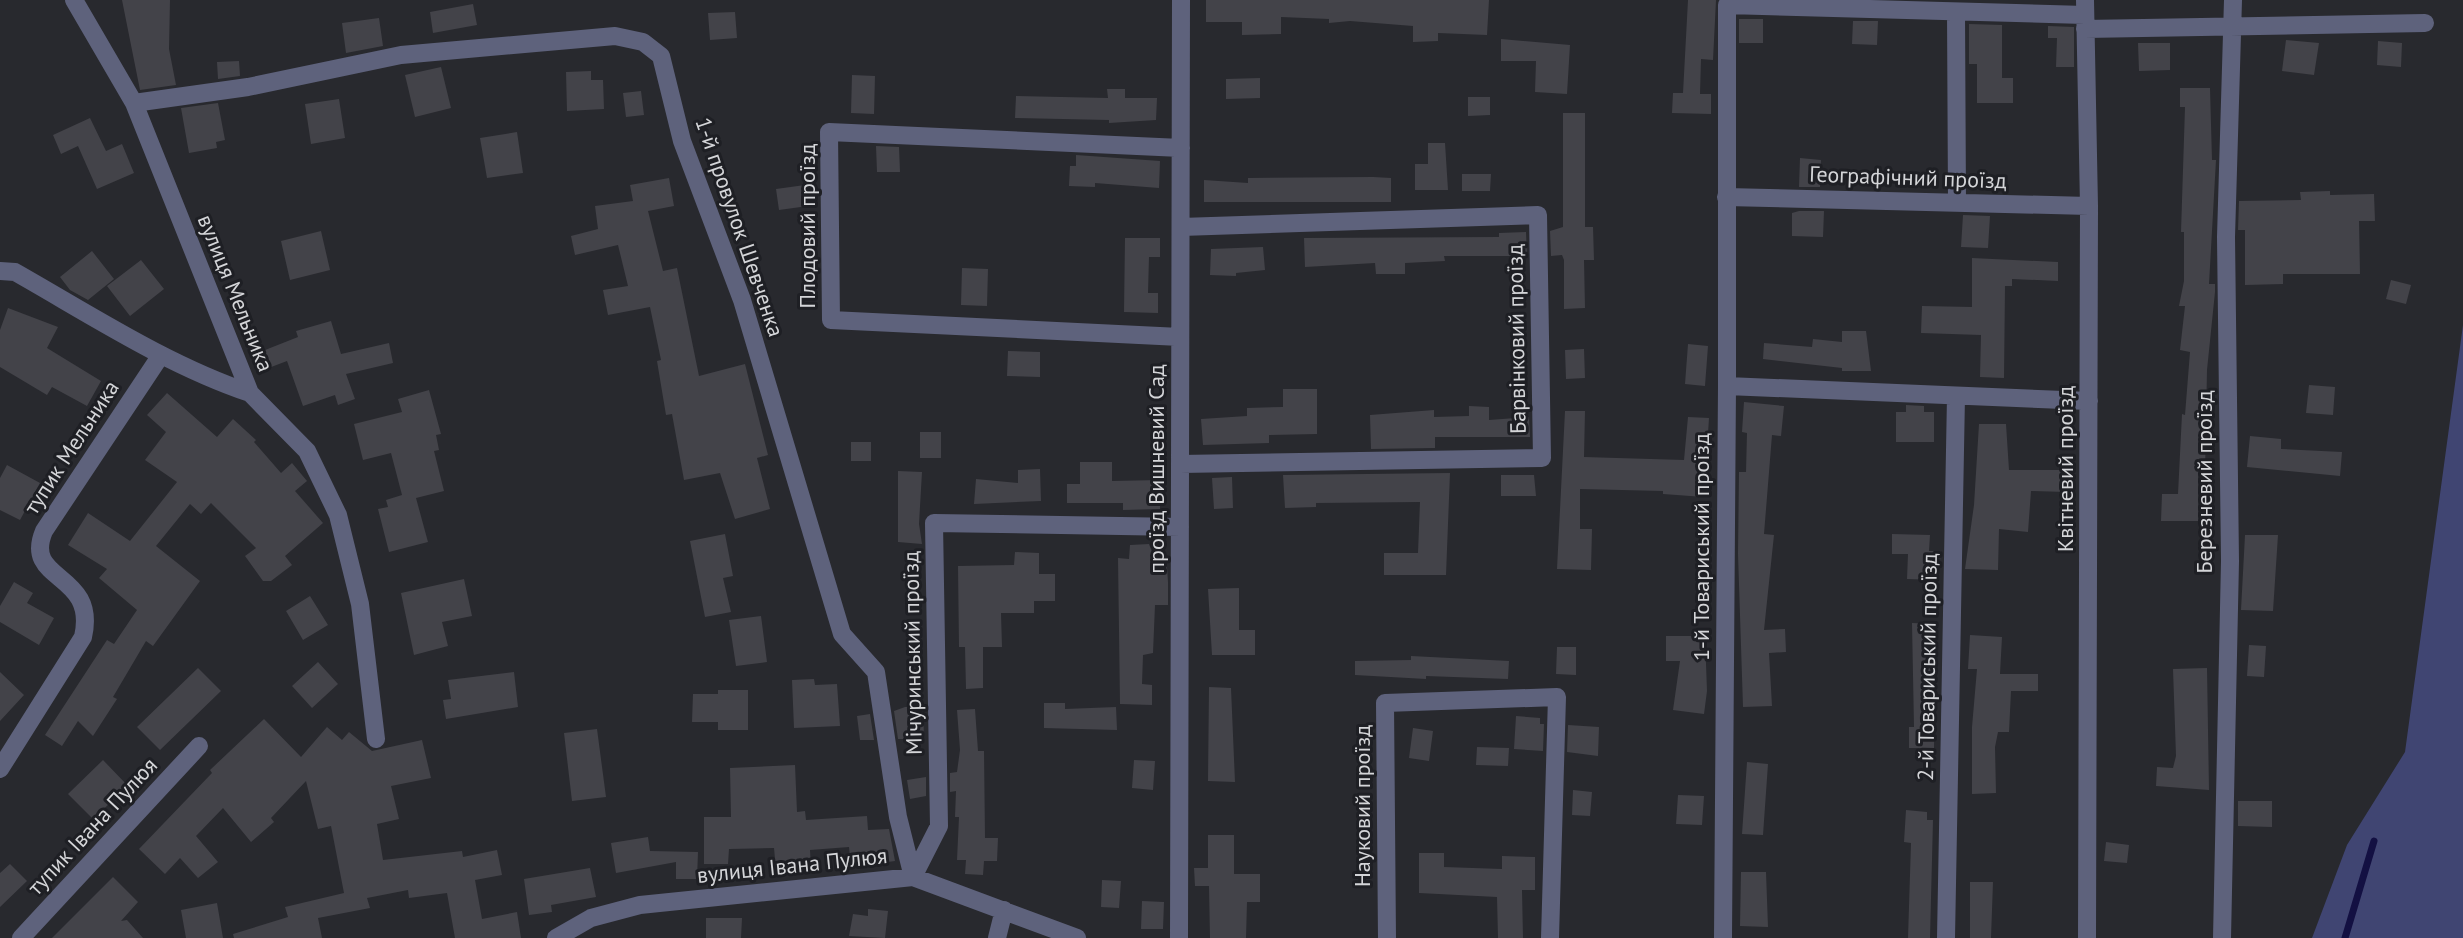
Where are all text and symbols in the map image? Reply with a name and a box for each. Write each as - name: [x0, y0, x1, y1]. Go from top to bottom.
- street label: 1-й провулок Шевченка: [689, 114, 791, 340]
- street label: Плодовий проїзд: [793, 143, 821, 308]
- street label: Географічний проїзд: [1809, 160, 2007, 194]
- street label: вулиця Мельника: [192, 210, 280, 376]
- street label: Барвінковий проїзд: [1500, 244, 1532, 434]
- street label: проїзд Вишневий Сад: [1142, 364, 1170, 574]
- street label: тупик Мельника: [17, 375, 125, 519]
- street label: Квітневий проїзд: [2051, 386, 2079, 552]
- street label: Березневий проїзд: [2190, 390, 2218, 574]
- street label: 1-й Товариський проїзд: [1687, 433, 1715, 661]
- street label: Мічуринський проїзд: [896, 551, 928, 755]
- street label: 2-й Товариський проїзд: [1911, 553, 1943, 781]
- street label: Науковий проїзд: [1348, 725, 1376, 887]
- street label: тупик Івана Пулюя: [21, 751, 163, 901]
- street label: вулиця Івана Пулюя: [695, 841, 889, 889]

